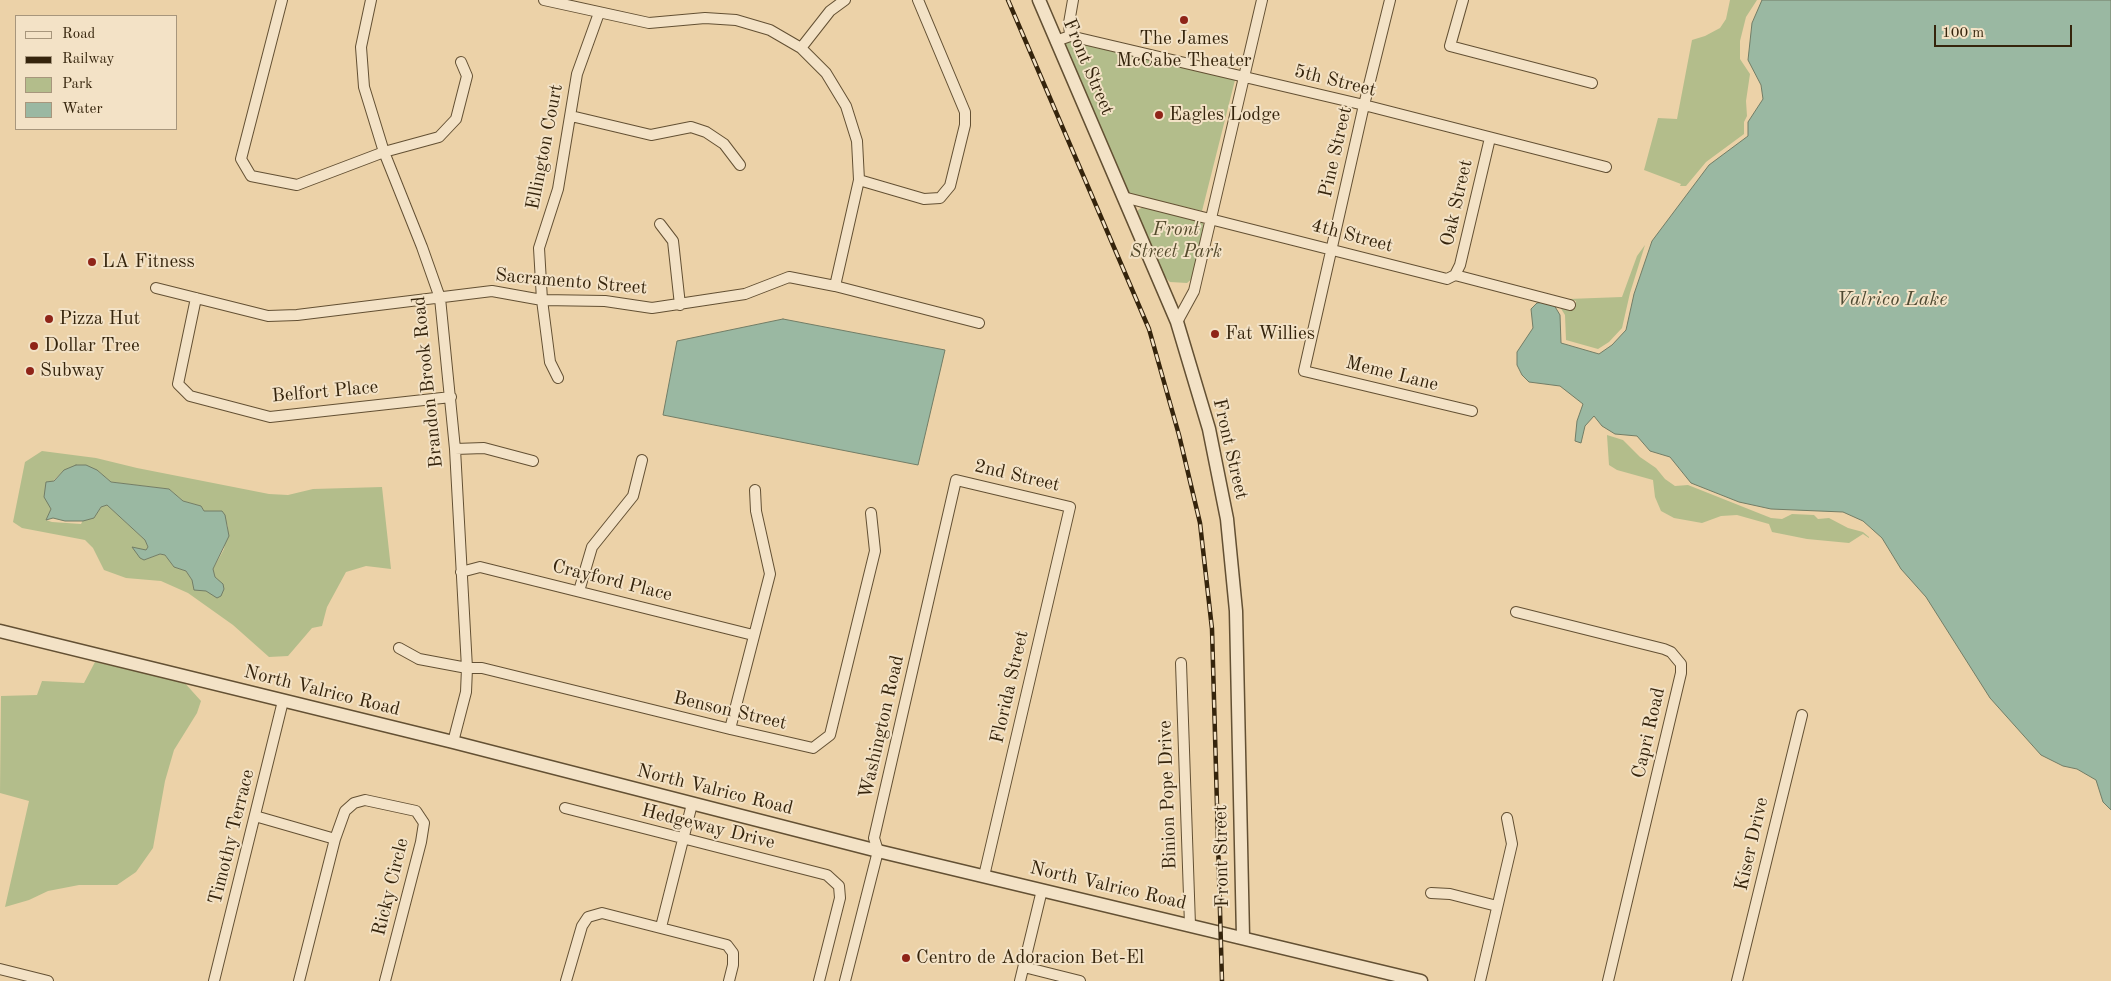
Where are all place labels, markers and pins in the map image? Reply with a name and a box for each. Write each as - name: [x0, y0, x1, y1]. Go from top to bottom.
- marker: The James McCabe Theater: [1178, 14, 1190, 26]
- place label: The James McCabe Theater: [1116, 28, 1252, 72]
- place label: Eagles Lodge: [1169, 104, 1280, 126]
- marker: Eagles Lodge: [1153, 109, 1165, 121]
- place label: LA Fitness: [102, 251, 195, 273]
- marker: LA Fitness: [86, 256, 98, 268]
- place label: Pizza Hut: [59, 308, 140, 330]
- marker: Pizza Hut: [43, 313, 55, 325]
- place label: Fat Willies: [1225, 323, 1315, 345]
- marker: Fat Willies: [1209, 328, 1221, 340]
- place label: Dollar Tree: [44, 335, 140, 357]
- marker: Dollar Tree: [28, 340, 40, 352]
- place label: Subway: [40, 360, 105, 382]
- marker: Subway: [24, 365, 36, 377]
- place label: Centro de Adoracion Bet-El: [916, 947, 1144, 969]
- marker: Centro de Adoracion Bet-El: [900, 952, 912, 964]

